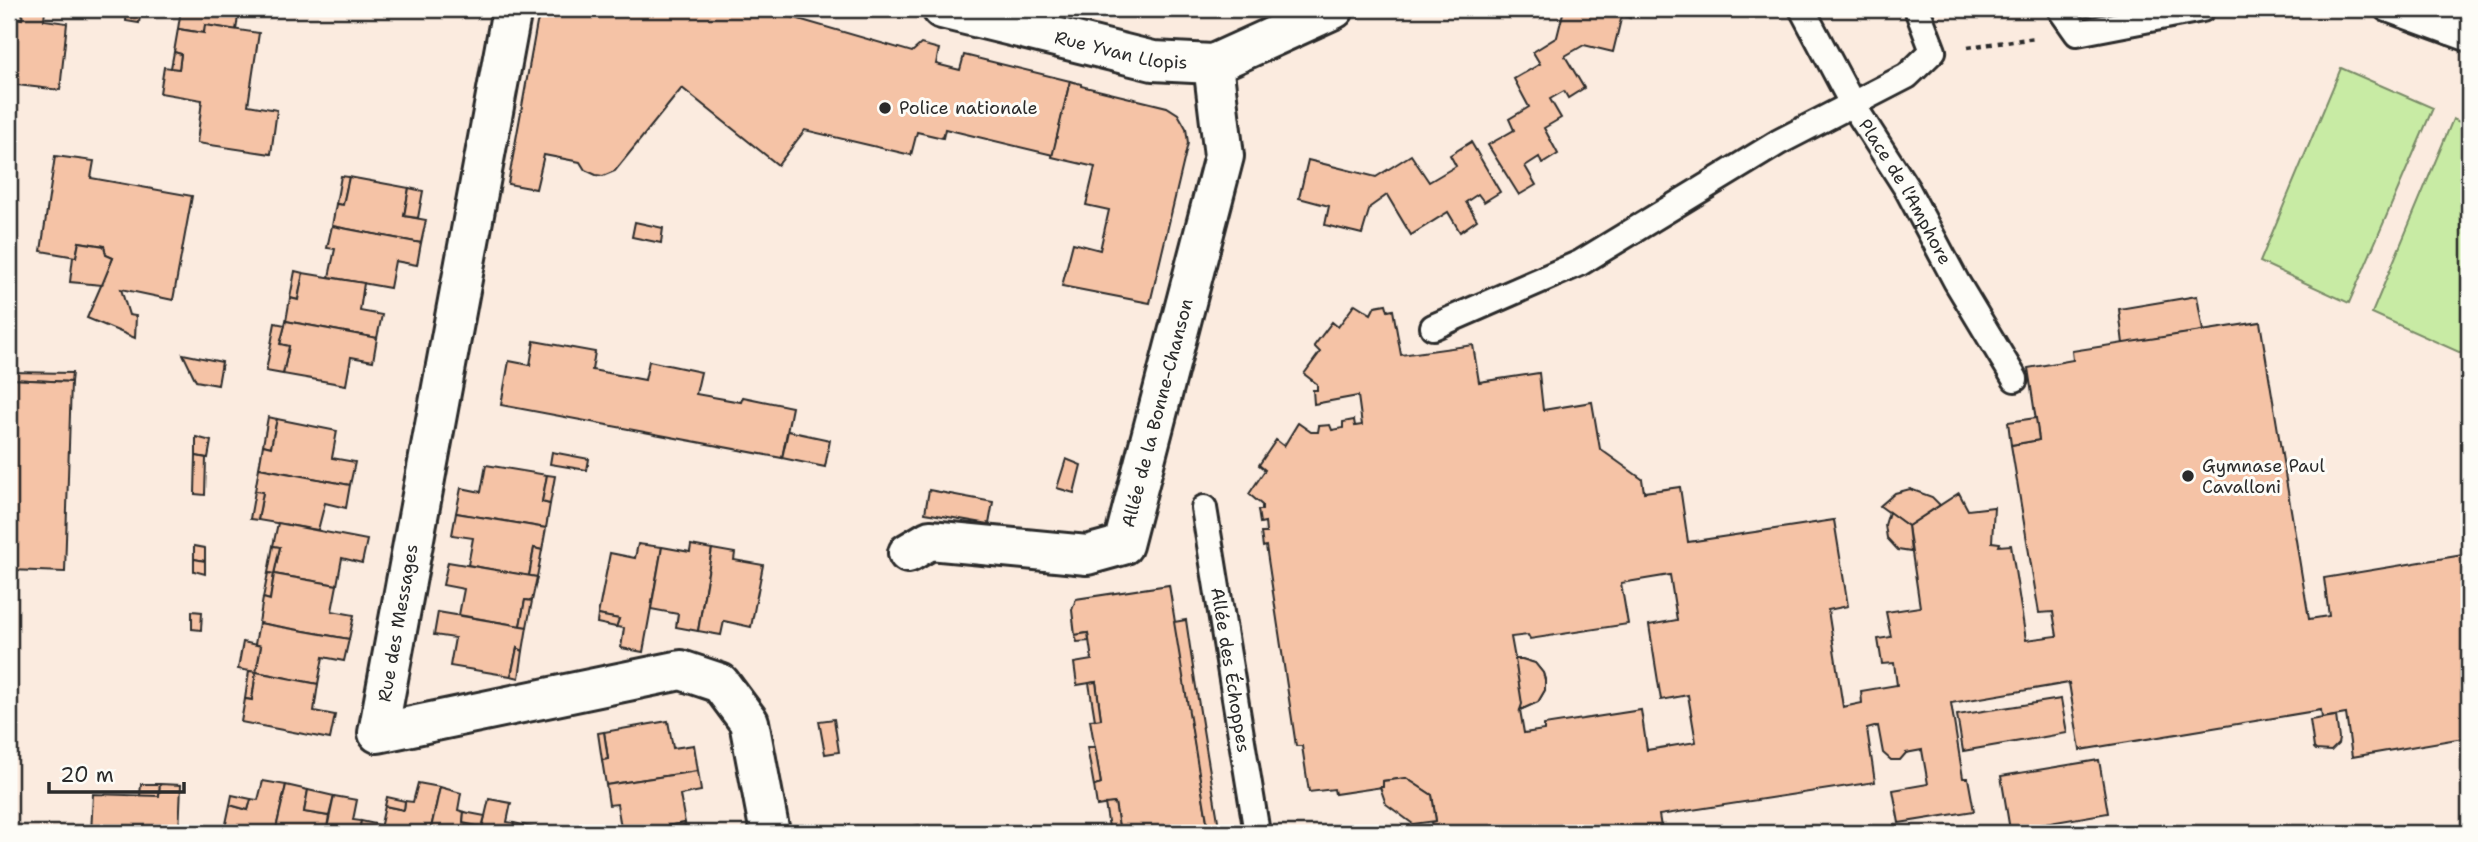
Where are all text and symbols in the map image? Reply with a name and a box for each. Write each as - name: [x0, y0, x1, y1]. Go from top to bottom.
- street label: Rue Yvan Llopis: [1052, 25, 1188, 75]
- place label: Police nationale: [899, 96, 1038, 120]
- marker: Police nationale: [877, 100, 893, 116]
- street label: Place de l'Amphore: [1853, 114, 1957, 269]
- street label: Allée de la Bonne-Chanson: [1116, 296, 1198, 530]
- place label: Gymnase Paul Cavalloni: [2202, 454, 2326, 499]
- marker: Gymnase Paul Cavalloni: [2180, 468, 2196, 484]
- street label: Rue des Messages: [372, 542, 424, 704]
- street label: Allée des Échoppes: [1205, 586, 1256, 754]
- scale bar: [49, 751, 184, 795]
- text: 20 m: [60, 761, 114, 789]

